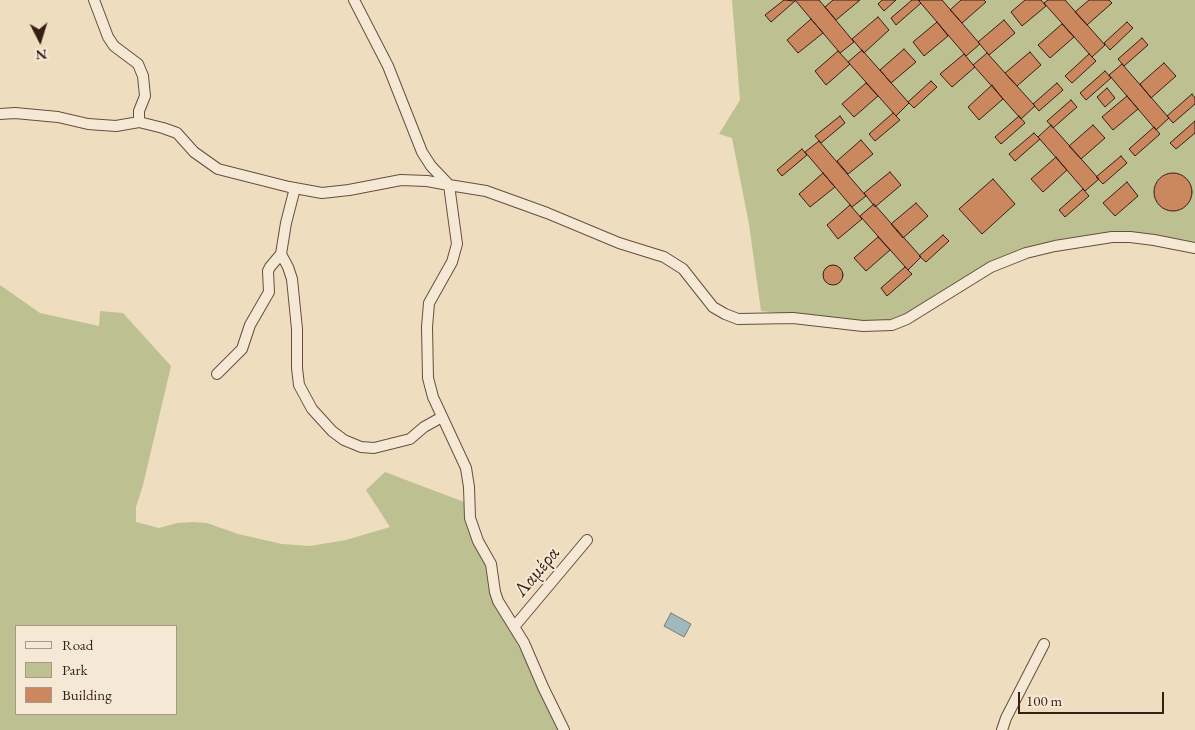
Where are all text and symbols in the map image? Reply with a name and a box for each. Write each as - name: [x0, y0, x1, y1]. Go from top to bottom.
- north arrow: [15, 15, 65, 65]
- text: N: [35, 45, 48, 64]
- street label: Λαμέρα: [509, 542, 565, 602]
- legend: [15, 625, 178, 715]
- text: Road: [62, 635, 93, 654]
- text: Park: [62, 660, 88, 679]
- scale bar: [1020, 682, 1166, 714]
- text: Building: [62, 685, 112, 704]
- text: 100 m: [1026, 691, 1062, 710]

